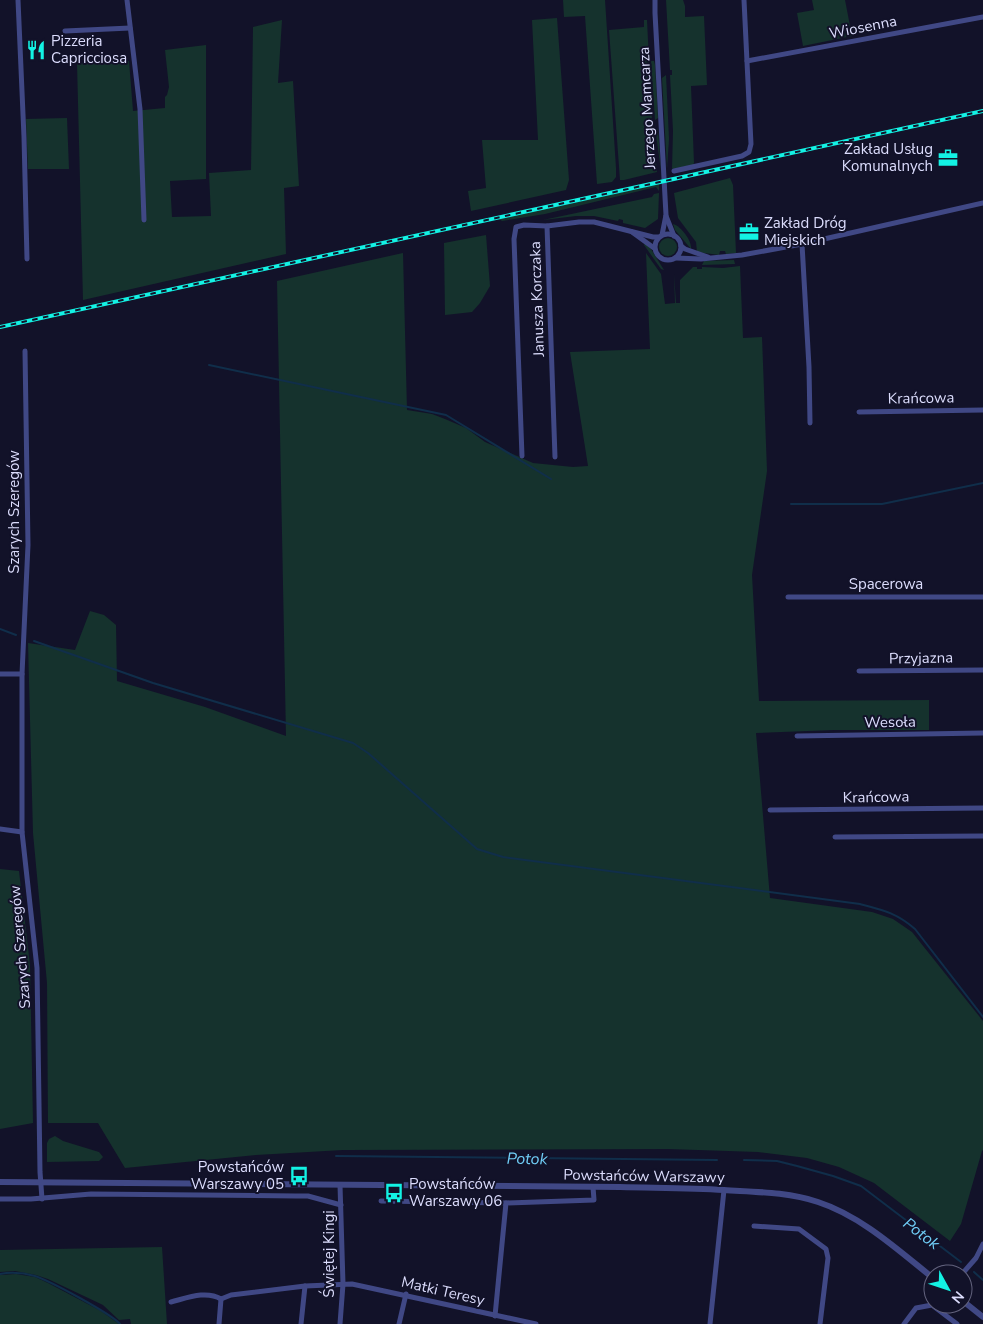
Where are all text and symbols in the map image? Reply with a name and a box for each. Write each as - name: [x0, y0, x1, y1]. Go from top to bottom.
- street label: Wiosenna: [827, 11, 899, 43]
- place label: Pizzeria Capricciosa: [51, 31, 127, 68]
- restaurant icon: Pizzeria Capricciosa: [25, 39, 47, 61]
- street label: Jerzego Mamcarza: [634, 46, 660, 171]
- place label: Zakład Usług Komunalnych: [842, 139, 933, 176]
- office icon: Zakład Usług Komunalnych: [937, 147, 959, 169]
- place label: Zakład Dróg Miejskich: [764, 213, 847, 250]
- office icon: Zakład Dróg Miejskich: [738, 221, 760, 243]
- street label: Janusza Korczaka: [525, 241, 549, 358]
- street label: Krańcowa: [888, 387, 954, 409]
- street label: Szarych Szeregów: [4, 450, 24, 574]
- street label: Spacerowa: [849, 574, 923, 594]
- street label: Przyjazna: [889, 647, 953, 669]
- street label: Wesoła: [864, 712, 916, 732]
- street label: Krańcowa: [843, 786, 909, 808]
- street label: Szarych Szeregów: [5, 884, 35, 1009]
- water label: Potok: [506, 1148, 549, 1170]
- place label: Powstańców Warszawy 05: [191, 1157, 284, 1194]
- bus stop icon: Powstańców Warszawy 05: [288, 1165, 310, 1187]
- street label: Powstańców Warszawy: [563, 1165, 725, 1187]
- place label: Powstańców Warszawy 06: [409, 1174, 502, 1211]
- bus stop icon: Powstańców Warszawy 06: [383, 1182, 405, 1204]
- street label: Świętej Kingi: [318, 1210, 339, 1298]
- water label: Potok: [898, 1213, 945, 1256]
- north arrow: [923, 1264, 973, 1314]
- street label: Matki Teresy: [399, 1272, 487, 1310]
- text: N: [947, 1287, 968, 1307]

